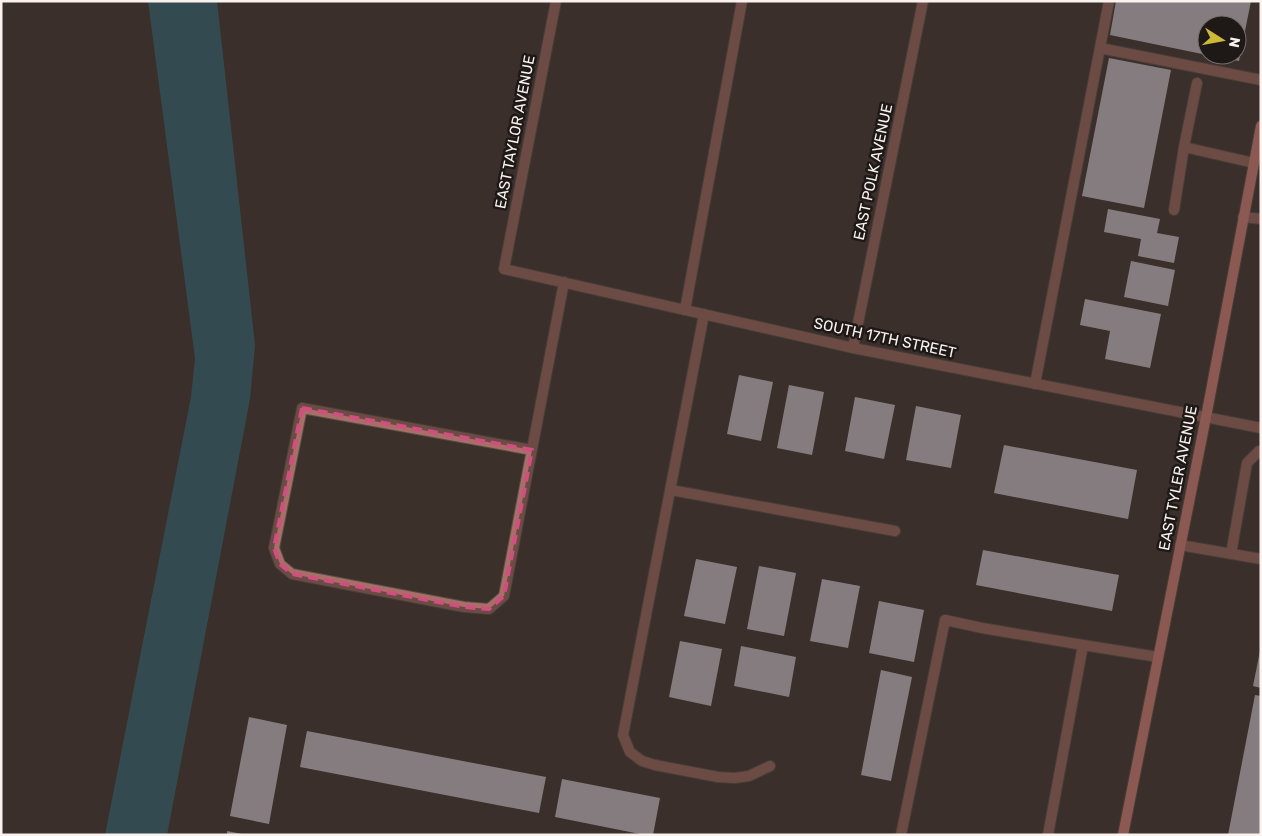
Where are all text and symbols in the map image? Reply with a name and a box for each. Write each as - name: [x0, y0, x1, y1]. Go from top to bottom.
- north arrow: [1197, 15, 1247, 65]
- text: N: [1225, 36, 1244, 49]
- street label: EAST TAYLOR AVENUE: [491, 54, 539, 210]
- street label: EAST POLK AVENUE: [850, 102, 896, 242]
- street label: SOUTH 17TH STREET: [812, 314, 958, 362]
- street label: EAST TYLER AVENUE: [1155, 404, 1201, 552]

